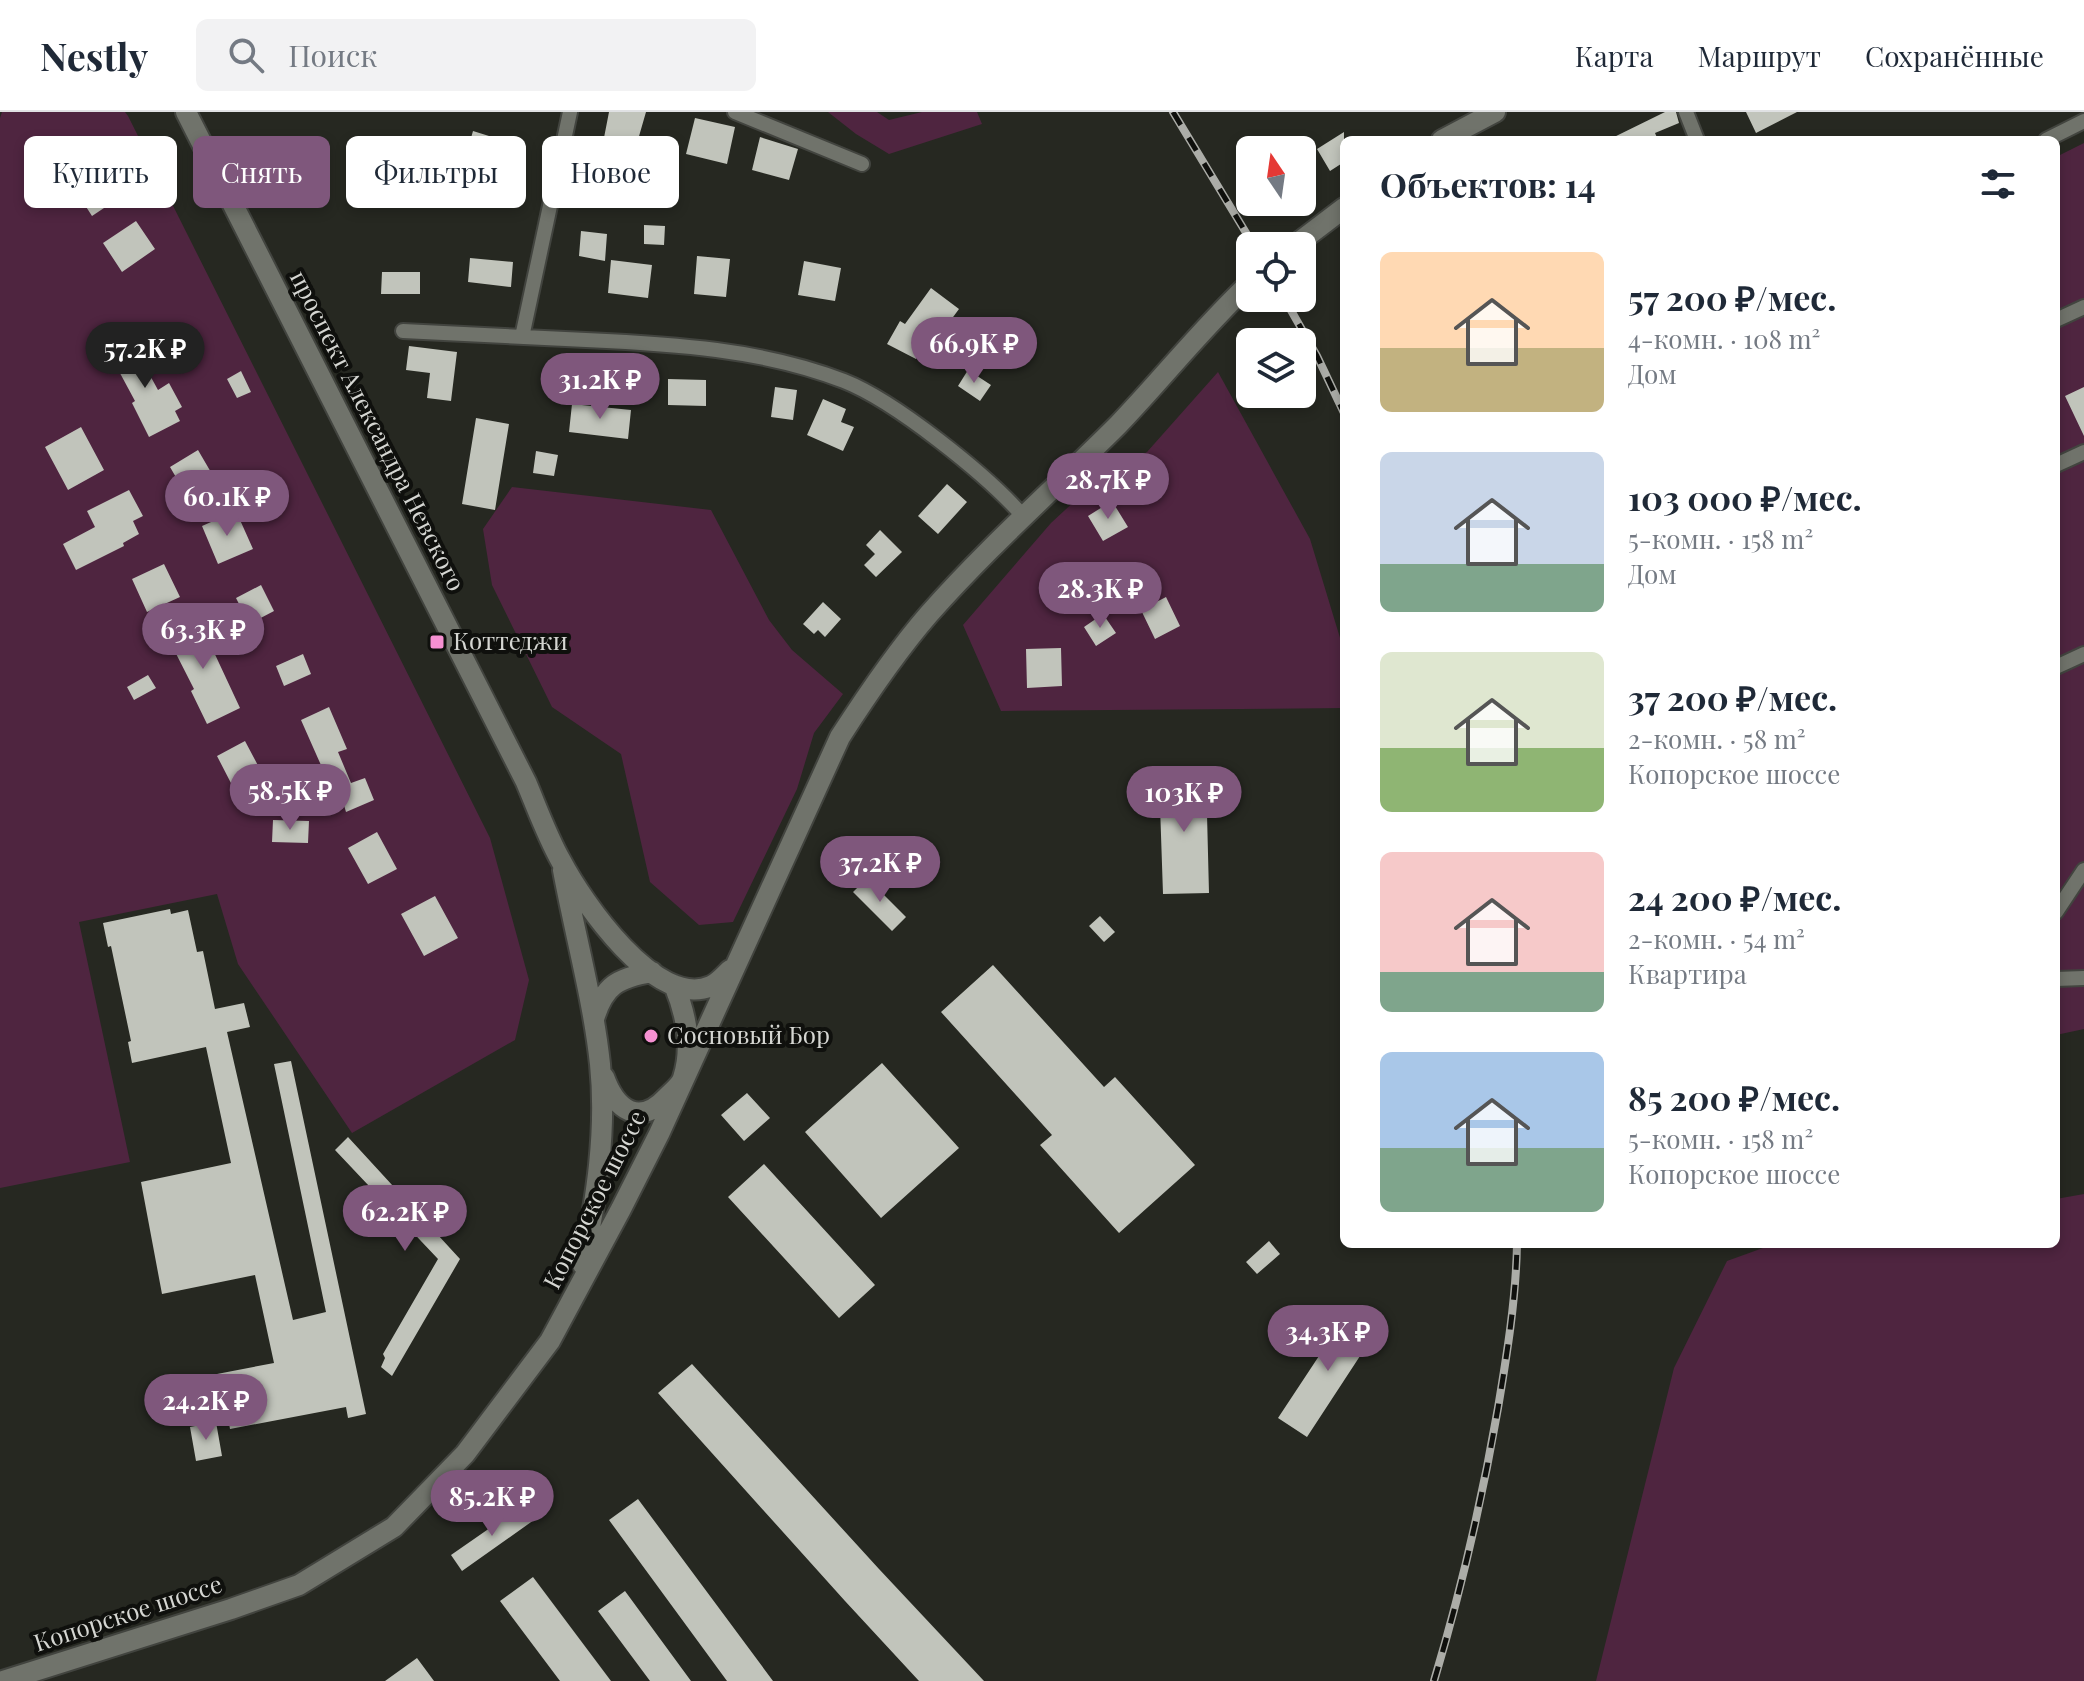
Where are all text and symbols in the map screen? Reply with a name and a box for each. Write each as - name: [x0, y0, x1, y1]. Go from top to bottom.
- search box: [196, 19, 756, 91]
- text: Nestly: [40, 30, 148, 81]
- icon: search: [224, 33, 268, 77]
- text: Поиск: [288, 35, 377, 75]
- text: Карта: [1575, 37, 1653, 74]
- text: Маршрут: [1697, 37, 1821, 74]
- text: Сохранённые: [1865, 37, 2044, 74]
- chip: Купить: [24, 136, 177, 208]
- chip: Снять: [193, 136, 330, 208]
- chip: Фильтры: [346, 136, 526, 208]
- chip: Новое: [542, 136, 679, 208]
- north arrow: [1236, 136, 1316, 216]
- map controls: [1236, 136, 1316, 408]
- text: Объектов: 14: [1380, 161, 1596, 207]
- icon: filters: [1976, 162, 2020, 206]
- button: locate: [1236, 232, 1316, 312]
- street label: проспект Александра Невского: [284, 264, 474, 596]
- text: 57 200 ₽/мес.: [1628, 274, 1836, 320]
- icon: home: [1444, 284, 1540, 380]
- pin: 66.9K ₽: [900, 317, 1048, 385]
- text: 4-комн. · 108 m²: [1628, 321, 1820, 356]
- pin: 57.2K ₽: [71, 322, 219, 390]
- text: 66.9K ₽: [929, 325, 1019, 360]
- button: layers: [1236, 328, 1316, 408]
- text: 57.2K ₽: [104, 330, 186, 365]
- pin: 31.2K ₽: [526, 353, 674, 421]
- text: Дом: [1628, 356, 1677, 391]
- text: 31.2K ₽: [559, 361, 641, 396]
- pin: 28.7K ₽: [1034, 453, 1182, 521]
- text: 28.7K ₽: [1065, 461, 1151, 496]
- pin: 60.1K ₽: [153, 470, 301, 538]
- text: 103 000 ₽/мес.: [1628, 474, 1862, 520]
- text: 60.1K ₽: [183, 478, 271, 513]
- icon: home: [1444, 484, 1540, 580]
- text: 5-комн. · 158 m²: [1628, 521, 1813, 556]
- text: Дом: [1628, 556, 1677, 591]
- pin: 28.3K ₽: [1026, 562, 1174, 630]
- text: 28.3K ₽: [1057, 570, 1143, 605]
- pin: 63.3K ₽: [129, 603, 277, 671]
- text: 63.3K ₽: [160, 611, 246, 646]
- place label: Коттеджи: [453, 624, 568, 656]
- marker: Коттеджи: [428, 633, 446, 651]
- text: 37 200 ₽/мес.: [1628, 674, 1837, 720]
- icon: home: [1444, 684, 1540, 780]
- text: 2-комн. · 58 m²: [1628, 721, 1806, 756]
- text: Копорское шоссе: [1628, 756, 1840, 791]
- pin: 58.5K ₽: [216, 764, 364, 832]
- pin: 103K ₽: [1119, 766, 1249, 834]
- text: 58.5K ₽: [248, 772, 332, 807]
- text: 103K ₽: [1145, 774, 1223, 809]
- pin: 37.2K ₽: [806, 836, 954, 904]
- text: 37.2K ₽: [838, 844, 922, 879]
- text: 24 200 ₽/мес.: [1628, 874, 1841, 920]
- icon: home: [1444, 884, 1540, 980]
- text: 2-комн. · 54 m²: [1628, 921, 1805, 956]
- text: Квартира: [1628, 956, 1747, 991]
- place label: Сосновый Бор: [667, 1018, 830, 1050]
- marker: Сосновый Бор: [642, 1027, 660, 1045]
- text: 85 200 ₽/мес.: [1628, 1074, 1840, 1120]
- icon: home: [1444, 1084, 1540, 1180]
- street label: Копорское шоссе: [534, 1104, 652, 1294]
- text: 5-комн. · 158 m²: [1628, 1121, 1813, 1156]
- text: Копорское шоссе: [1628, 1156, 1840, 1191]
- pin: 62.2K ₽: [331, 1185, 479, 1253]
- text: 62.2K ₽: [361, 1193, 449, 1228]
- pin: 34.3K ₽: [1254, 1305, 1402, 1373]
- text: 34.3K ₽: [1286, 1313, 1370, 1348]
- pin: 24.2K ₽: [132, 1374, 280, 1442]
- text: 24.2K ₽: [162, 1382, 250, 1417]
- pin: 85.2K ₽: [418, 1470, 566, 1538]
- text: 85.2K ₽: [449, 1478, 535, 1513]
- street label: Копорское шоссе: [29, 1567, 226, 1658]

